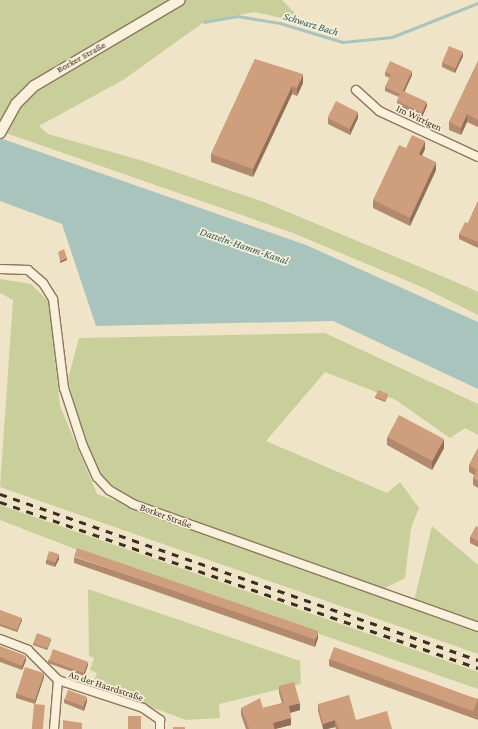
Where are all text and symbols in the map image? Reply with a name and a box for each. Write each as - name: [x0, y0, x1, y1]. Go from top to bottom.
- water label: Schwarz Bach: [282, 9, 340, 39]
- street label: Borker Straße: [54, 39, 108, 75]
- street label: Im Wirrigen: [394, 102, 444, 134]
- water label: Datteln-Hamm-Kanal: [198, 225, 290, 267]
- street label: Borker Straße: [138, 501, 194, 531]
- street label: An der Haardstraße: [67, 668, 145, 704]

